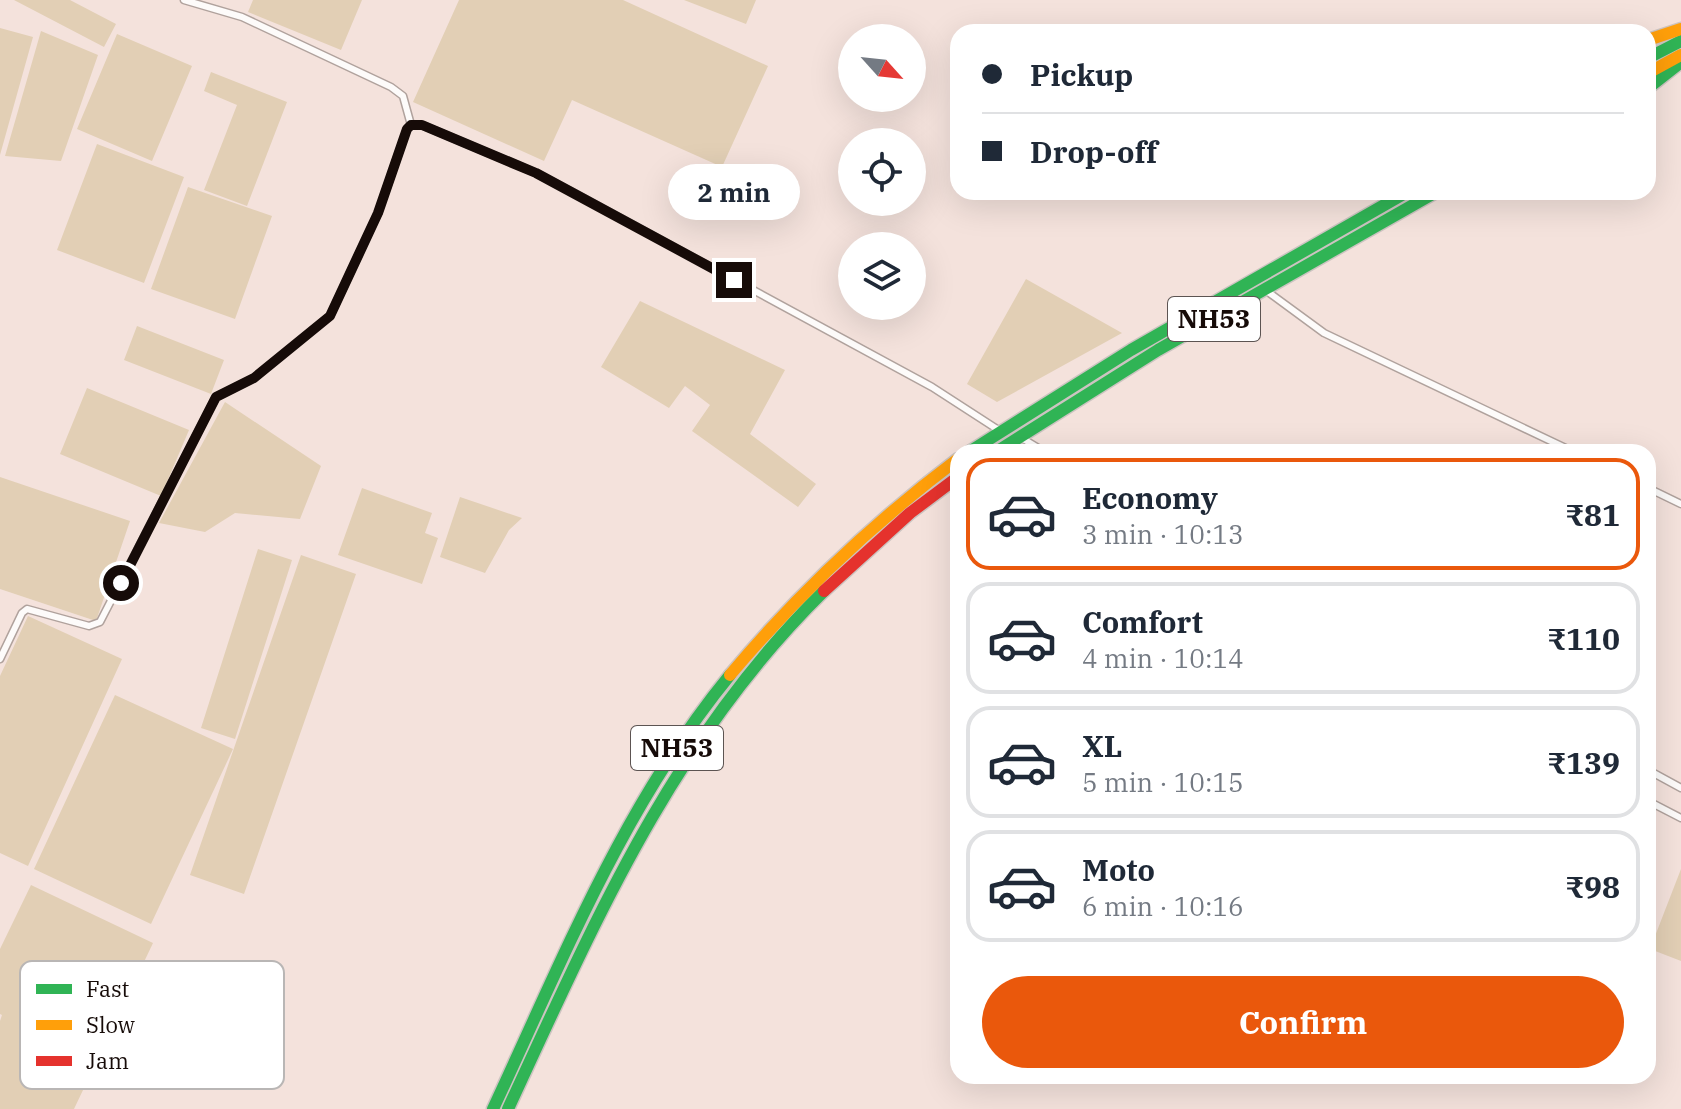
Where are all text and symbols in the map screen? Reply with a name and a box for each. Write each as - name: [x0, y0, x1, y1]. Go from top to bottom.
- north arrow: [838, 24, 926, 112]
- map controls: [838, 24, 926, 320]
- text: Pickup: [1030, 55, 1133, 94]
- button: locate: [838, 128, 926, 216]
- text: Drop-off: [1030, 132, 1158, 171]
- callout: 2 min: [668, 164, 800, 220]
- text: 2 min: [698, 175, 770, 209]
- button: layers: [838, 232, 926, 320]
- route end: [716, 262, 752, 298]
- road number: NH53: [1168, 297, 1260, 341]
- icon: car: [986, 478, 1058, 550]
- text: Economy: [1082, 478, 1218, 517]
- text: ₹81: [1565, 495, 1620, 534]
- text: 3 min · 10:13: [1082, 517, 1244, 551]
- route start: [103, 565, 139, 601]
- icon: car: [986, 602, 1058, 674]
- text: Comfort: [1082, 602, 1203, 641]
- text: ₹110: [1547, 619, 1620, 658]
- text: 4 min · 10:14: [1082, 641, 1244, 675]
- road number: NH53: [631, 726, 723, 770]
- icon: car: [986, 726, 1058, 798]
- text: XL: [1082, 726, 1122, 765]
- text: ₹139: [1547, 743, 1620, 782]
- text: 5 min · 10:15: [1082, 765, 1244, 799]
- icon: car: [986, 850, 1058, 922]
- text: Moto: [1082, 850, 1155, 889]
- text: ₹98: [1565, 867, 1620, 906]
- text: 6 min · 10:16: [1082, 889, 1244, 923]
- legend: [20, 961, 284, 1089]
- text: Fast: [86, 974, 129, 1003]
- button: Confirm: [982, 976, 1624, 1068]
- text: Slow: [86, 1010, 135, 1039]
- text: Jam: [86, 1046, 129, 1075]

